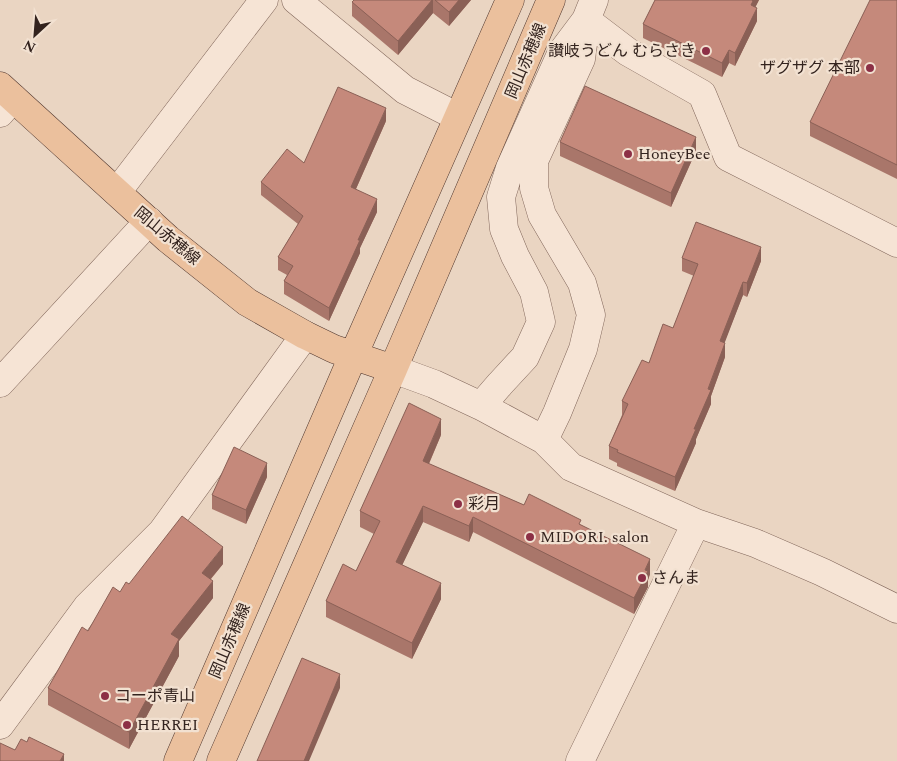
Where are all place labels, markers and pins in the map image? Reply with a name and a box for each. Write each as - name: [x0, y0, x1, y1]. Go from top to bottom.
- place label: 讃岐うどん むらさき: [548, 39, 696, 63]
- marker: 讃岐うどん むらさき: [700, 45, 712, 57]
- place label: ザグザグ 本部: [760, 56, 860, 80]
- marker: ザグザグ 本部: [864, 62, 876, 74]
- place label: HoneyBee: [638, 142, 711, 166]
- marker: HoneyBee: [622, 148, 634, 160]
- place label: 彩月: [468, 492, 500, 516]
- marker: 彩月: [452, 498, 464, 510]
- place label: MIDORI. salon: [540, 525, 649, 549]
- marker: MIDORI. salon: [524, 531, 536, 543]
- place label: さんま: [652, 566, 700, 590]
- marker: さんま: [636, 572, 648, 584]
- place label: コーポ青山: [115, 684, 195, 708]
- marker: コーポ青山: [99, 690, 111, 702]
- place label: HERREI: [137, 713, 198, 737]
- marker: HERREI: [121, 719, 133, 731]

